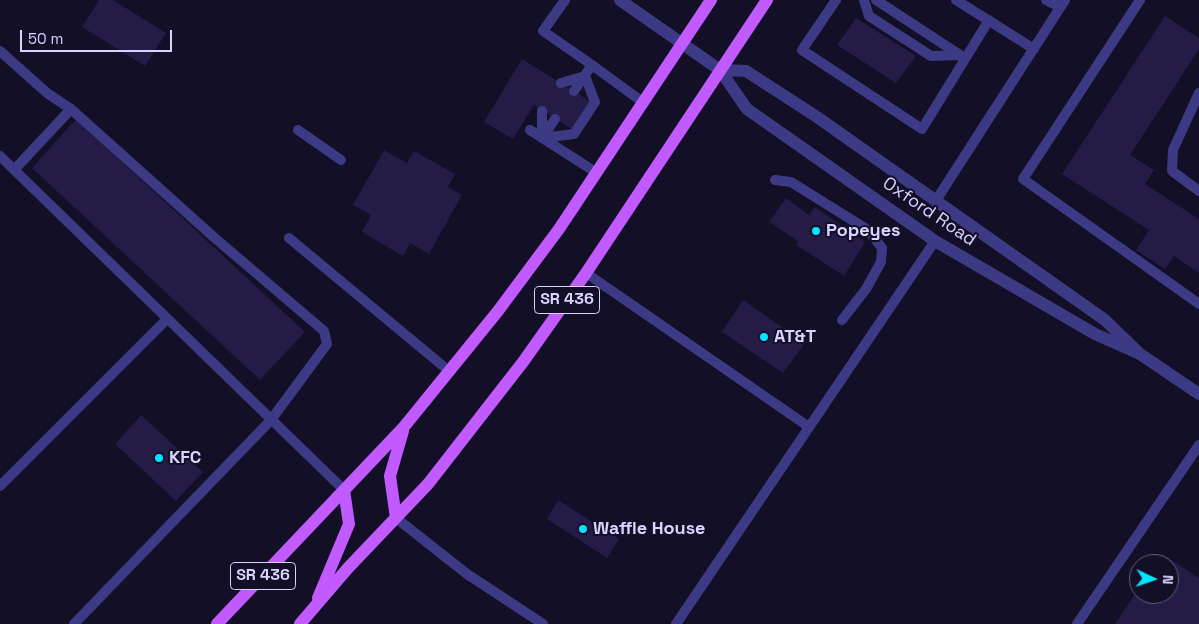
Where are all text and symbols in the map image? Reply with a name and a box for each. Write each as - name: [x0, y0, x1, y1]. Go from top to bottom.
- scale bar: [22, 20, 175, 52]
- text: 50 m: [28, 29, 63, 48]
- street label: Oxford Road: [878, 173, 980, 251]
- place label: Popeyes: [826, 220, 900, 242]
- marker: Popeyes: [810, 225, 822, 237]
- road number: SR 436: [534, 286, 600, 314]
- place label: AT&T: [774, 326, 816, 348]
- marker: AT&T: [758, 331, 770, 343]
- place label: KFC: [169, 447, 201, 469]
- marker: KFC: [153, 452, 165, 464]
- place label: Waffle House: [593, 518, 705, 540]
- marker: Waffle House: [577, 523, 589, 535]
- north arrow: [1129, 554, 1179, 604]
- road number: SR 436: [230, 562, 296, 590]
- text: N: [1159, 575, 1177, 585]

